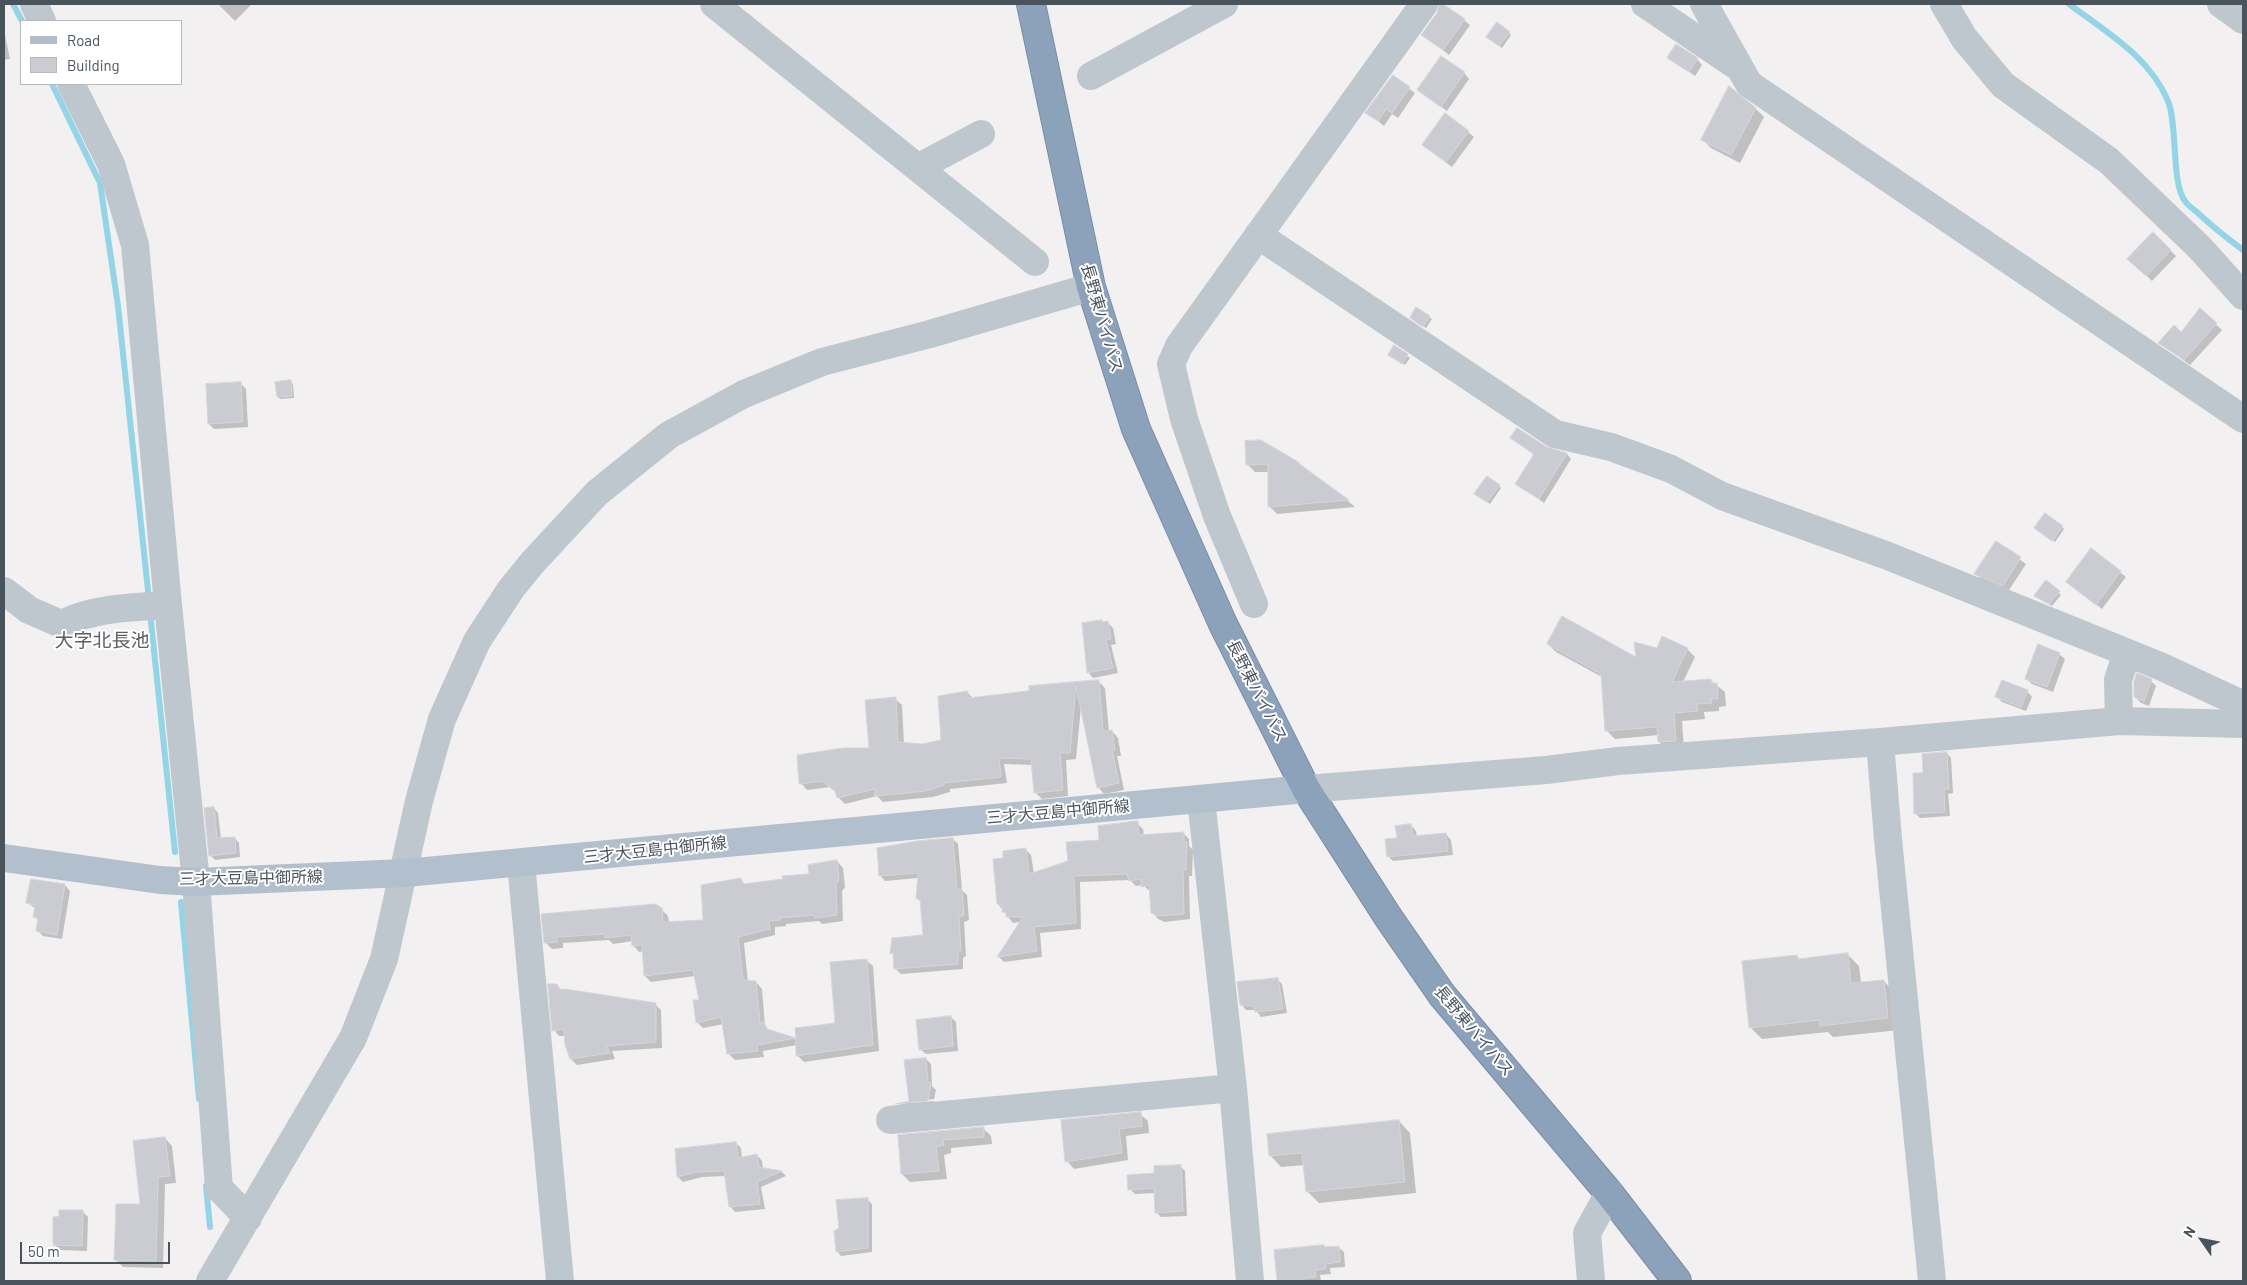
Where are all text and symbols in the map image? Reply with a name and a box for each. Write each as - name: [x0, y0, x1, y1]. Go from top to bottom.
- legend: [20, 20, 182, 85]
- text: Road: [67, 31, 100, 49]
- text: Building: [67, 56, 120, 74]
- street label: 長野東バイパス: [1077, 262, 1127, 374]
- district label: 大字北長池: [55, 630, 149, 652]
- street label: 長野東バイパス: [1223, 637, 1291, 745]
- street label: 三才大豆島中御所線: [985, 796, 1131, 828]
- street label: 三才大豆島中御所線: [582, 833, 728, 867]
- street label: 三才大豆島中御所線: [179, 867, 323, 889]
- street label: 長野東バイパス: [1431, 982, 1517, 1080]
- north arrow: [2177, 1215, 2227, 1265]
- text: N: [2179, 1223, 2199, 1240]
- scale bar: [22, 1232, 172, 1264]
- text: 50 m: [28, 1242, 60, 1260]

